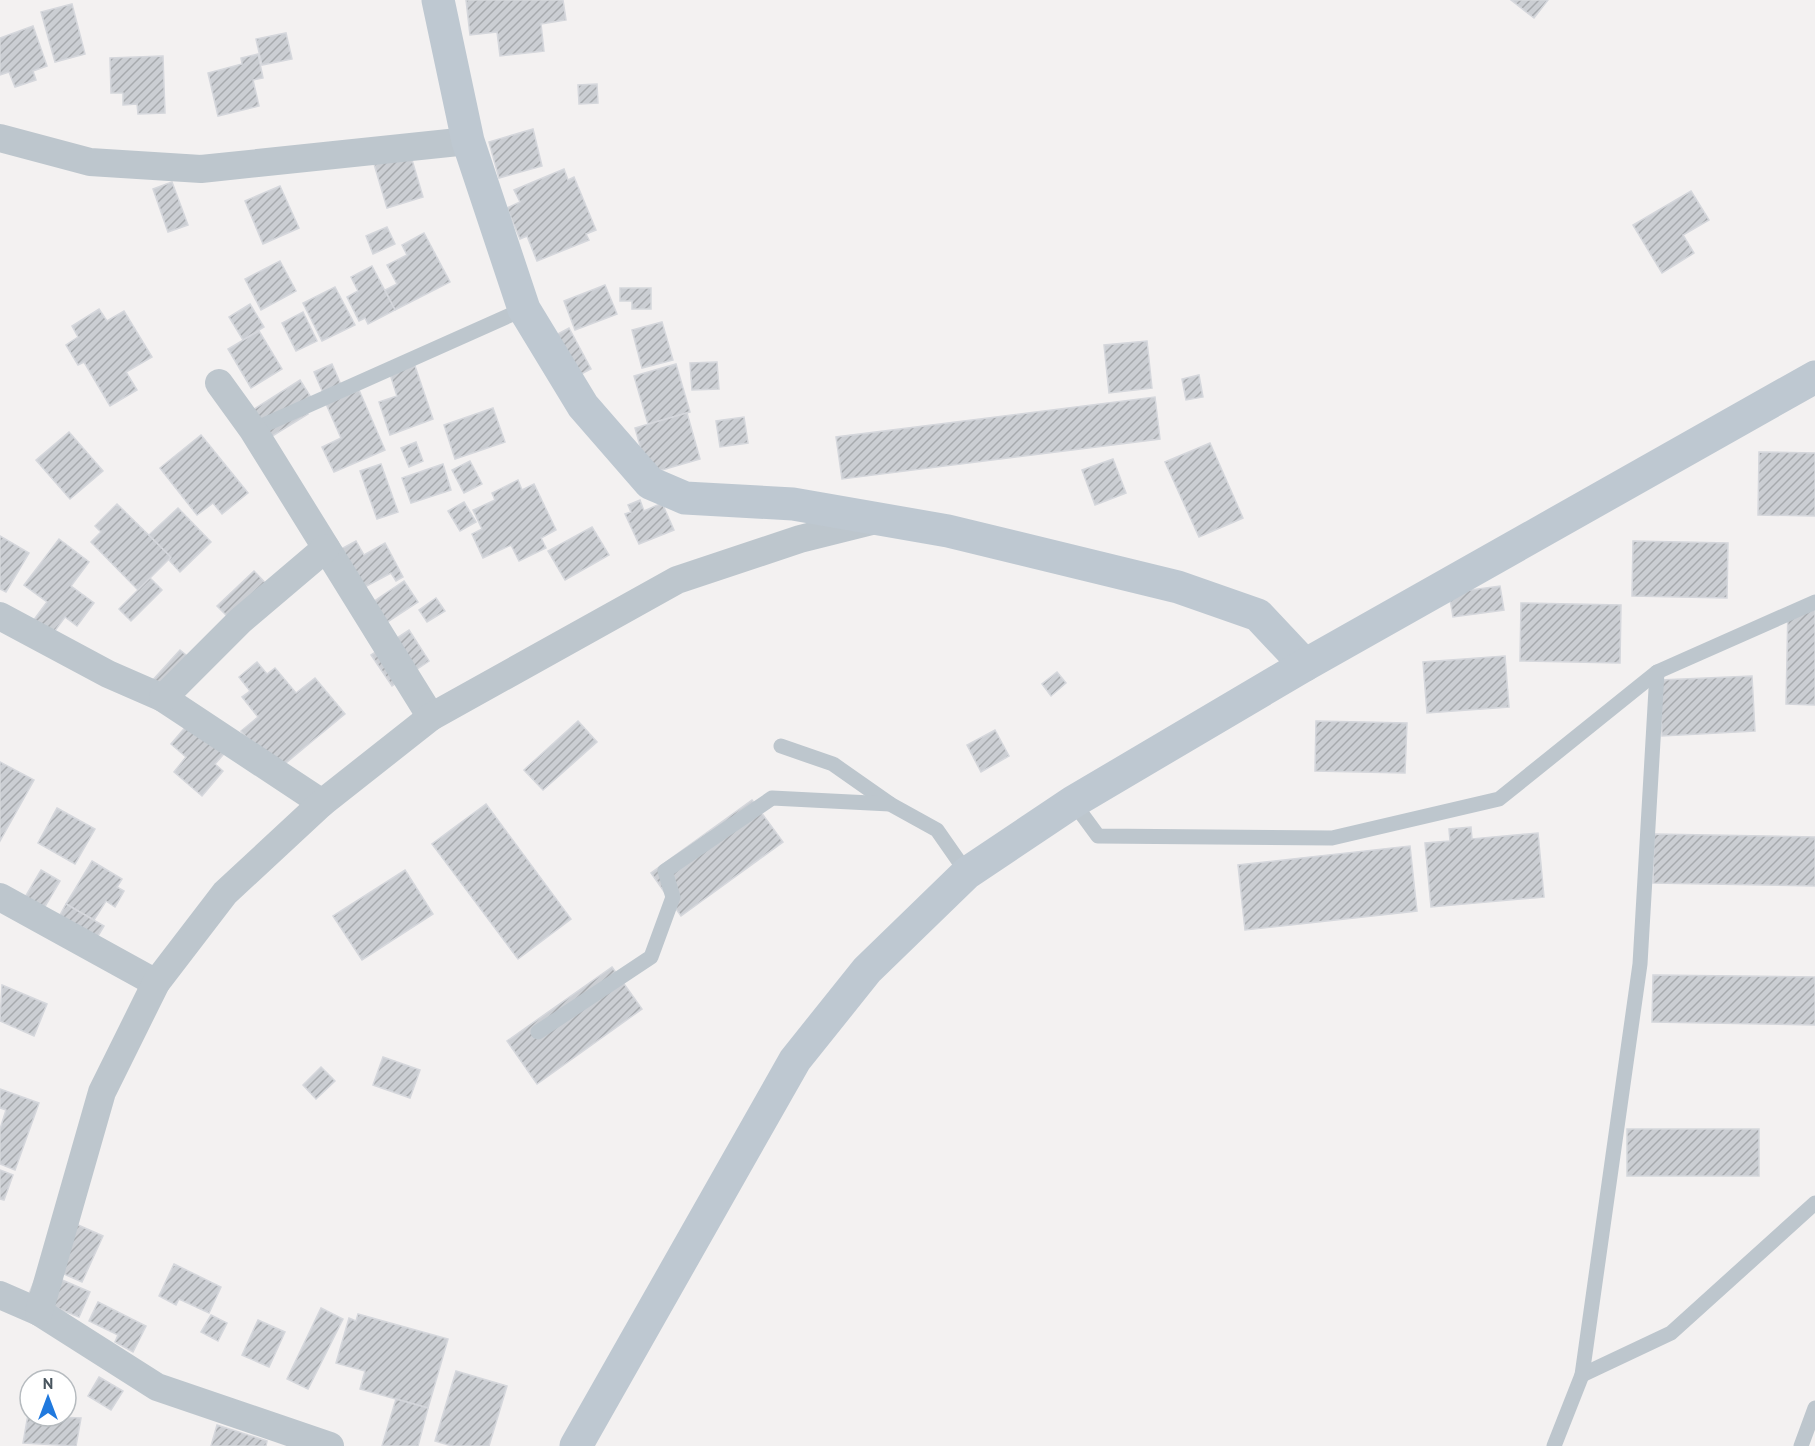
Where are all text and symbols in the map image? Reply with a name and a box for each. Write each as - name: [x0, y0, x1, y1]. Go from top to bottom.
- north arrow: [18, 1368, 78, 1428]
- text: N: [43, 1373, 53, 1393]

